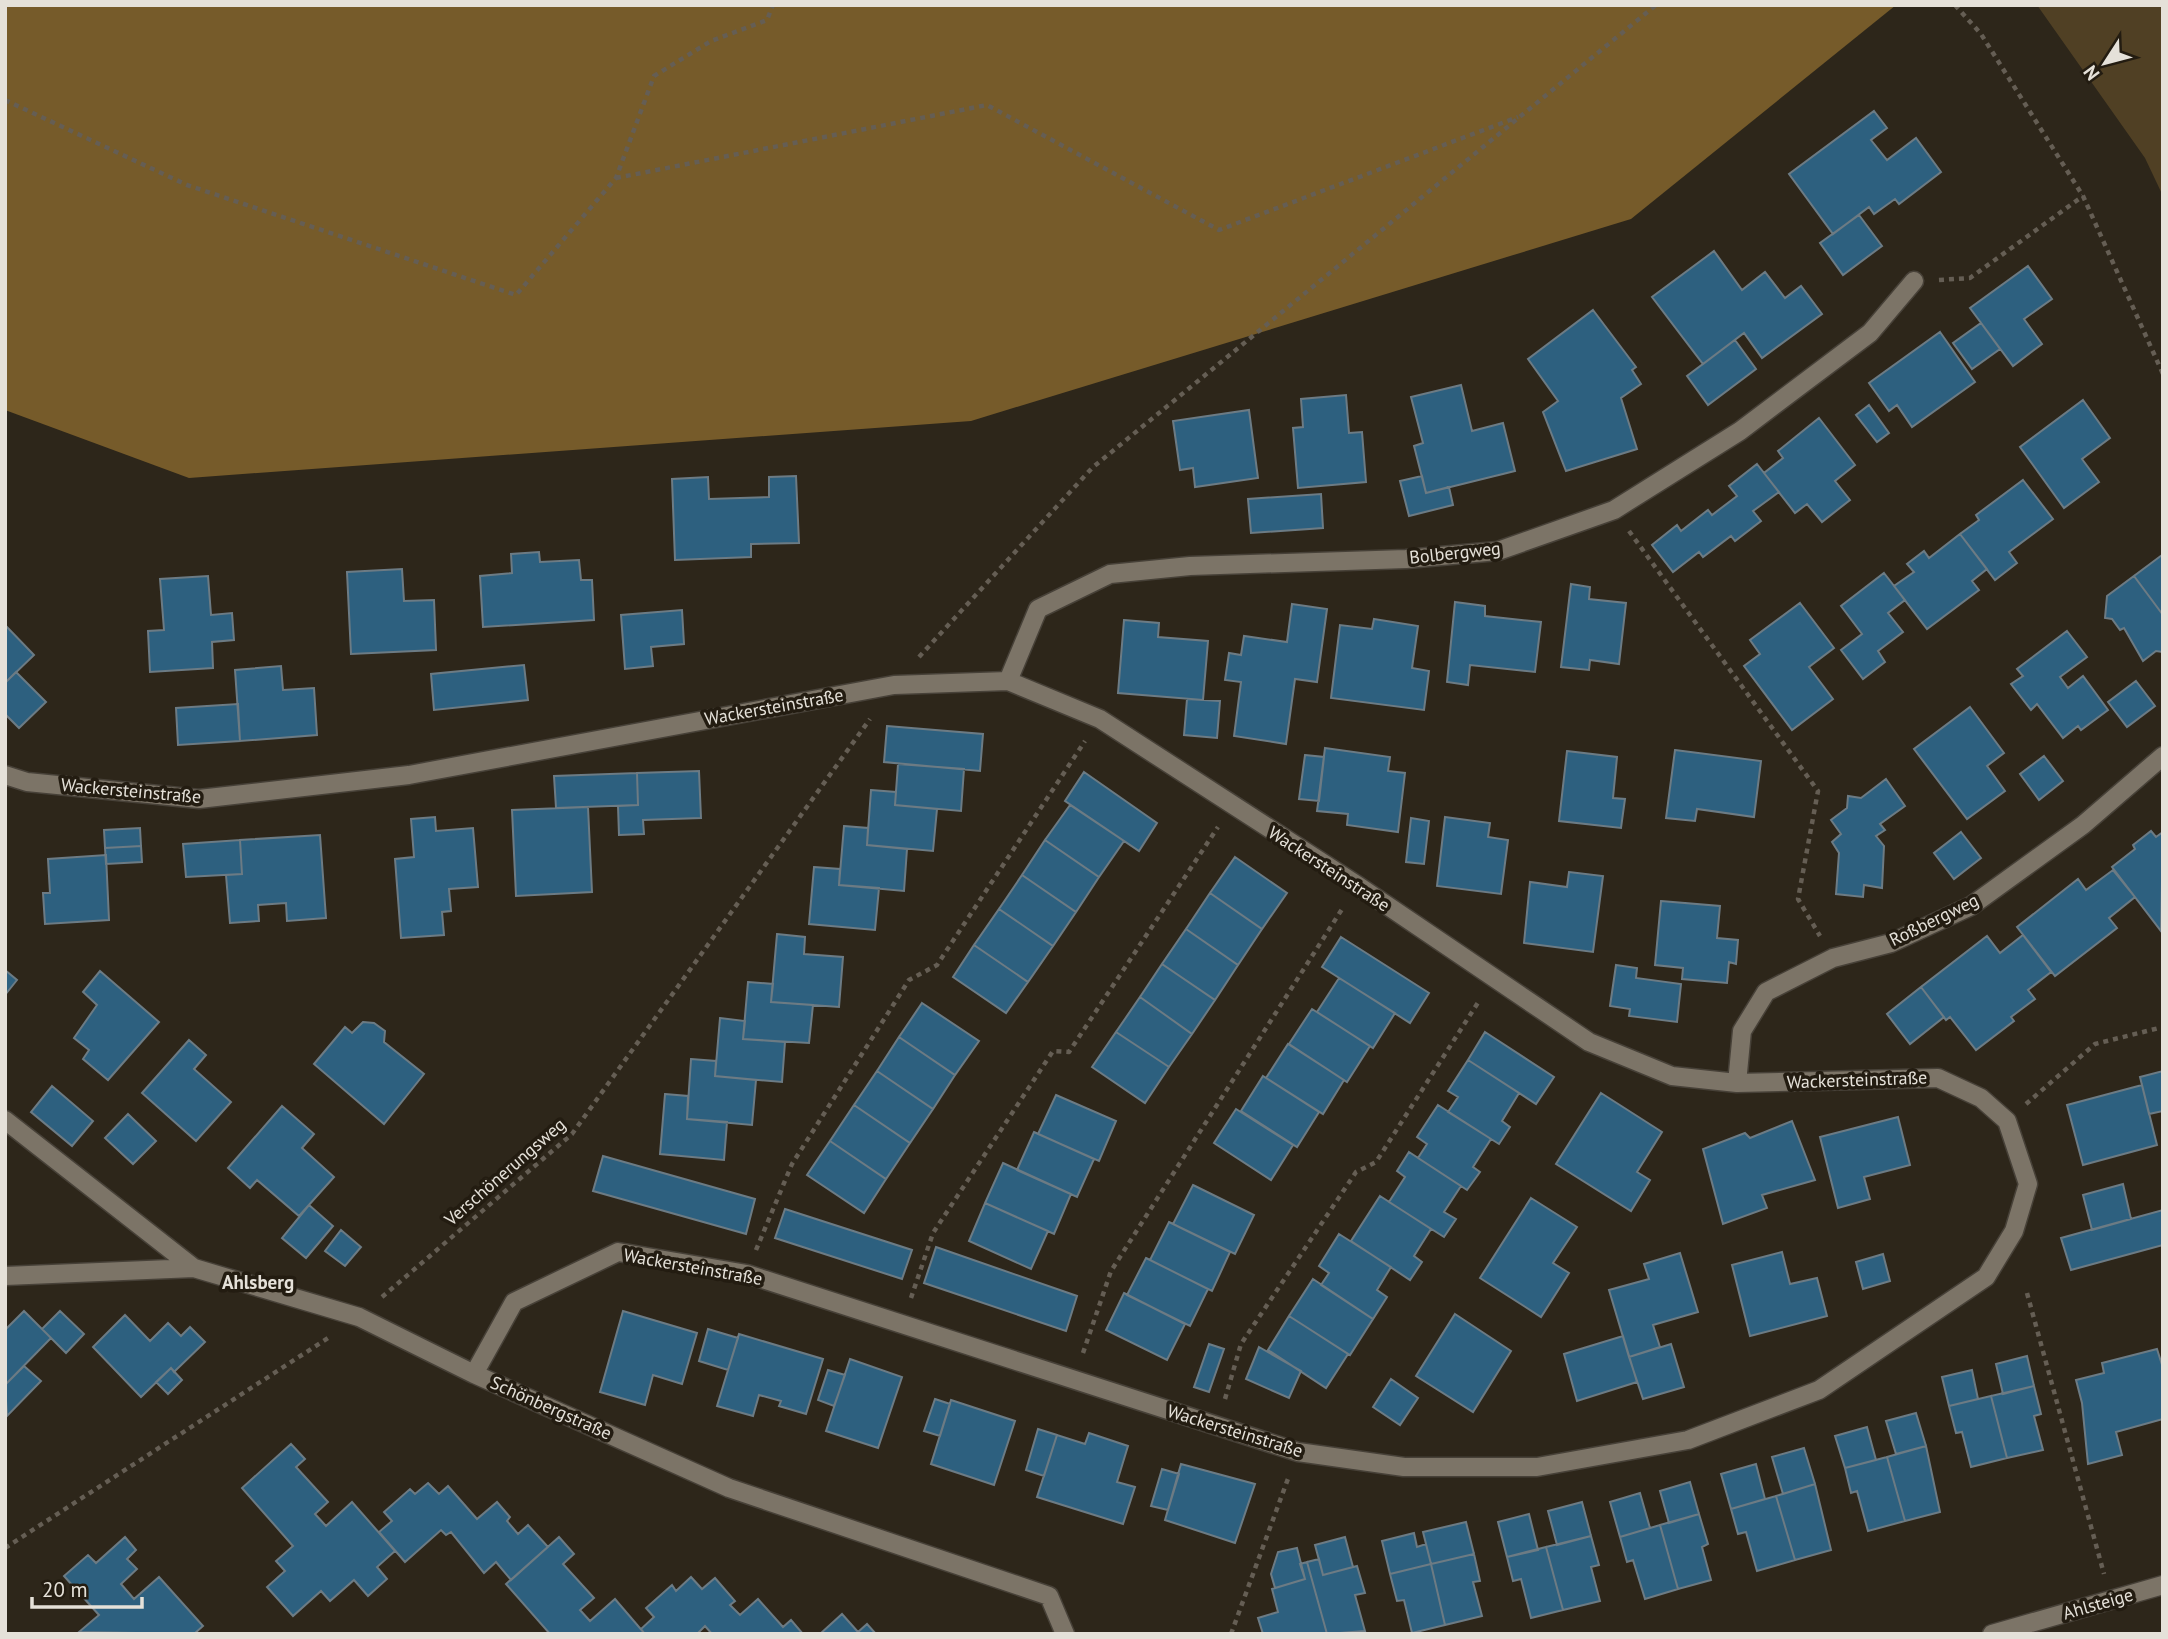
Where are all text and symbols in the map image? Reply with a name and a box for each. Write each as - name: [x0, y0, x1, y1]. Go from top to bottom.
- north arrow: [2070, 28, 2140, 98]
- text: N: [2078, 61, 2105, 85]
- street label: Bolbergweg: [1408, 536, 1502, 569]
- street label: Wackersteinstraße: [703, 683, 845, 730]
- street label: Wackersteinstraße: [60, 773, 202, 808]
- street label: Wackersteinstraße: [1264, 821, 1395, 917]
- street label: Roßbergweg: [1885, 888, 1982, 951]
- street label: Wackersteinstraße: [1786, 1066, 1928, 1093]
- street label: Verschönerungsweg: [439, 1113, 570, 1231]
- street label: Wackersteinstraße: [622, 1243, 764, 1290]
- district label: Ahlsberg: [222, 1270, 294, 1294]
- street label: Schönbergstraße: [487, 1371, 615, 1445]
- street label: Wackersteinstraße: [1164, 1399, 1306, 1462]
- scale bar: [32, 1566, 142, 1610]
- text: 20 m: [42, 1576, 88, 1603]
- street label: Ahlsteige: [2060, 1583, 2136, 1624]

